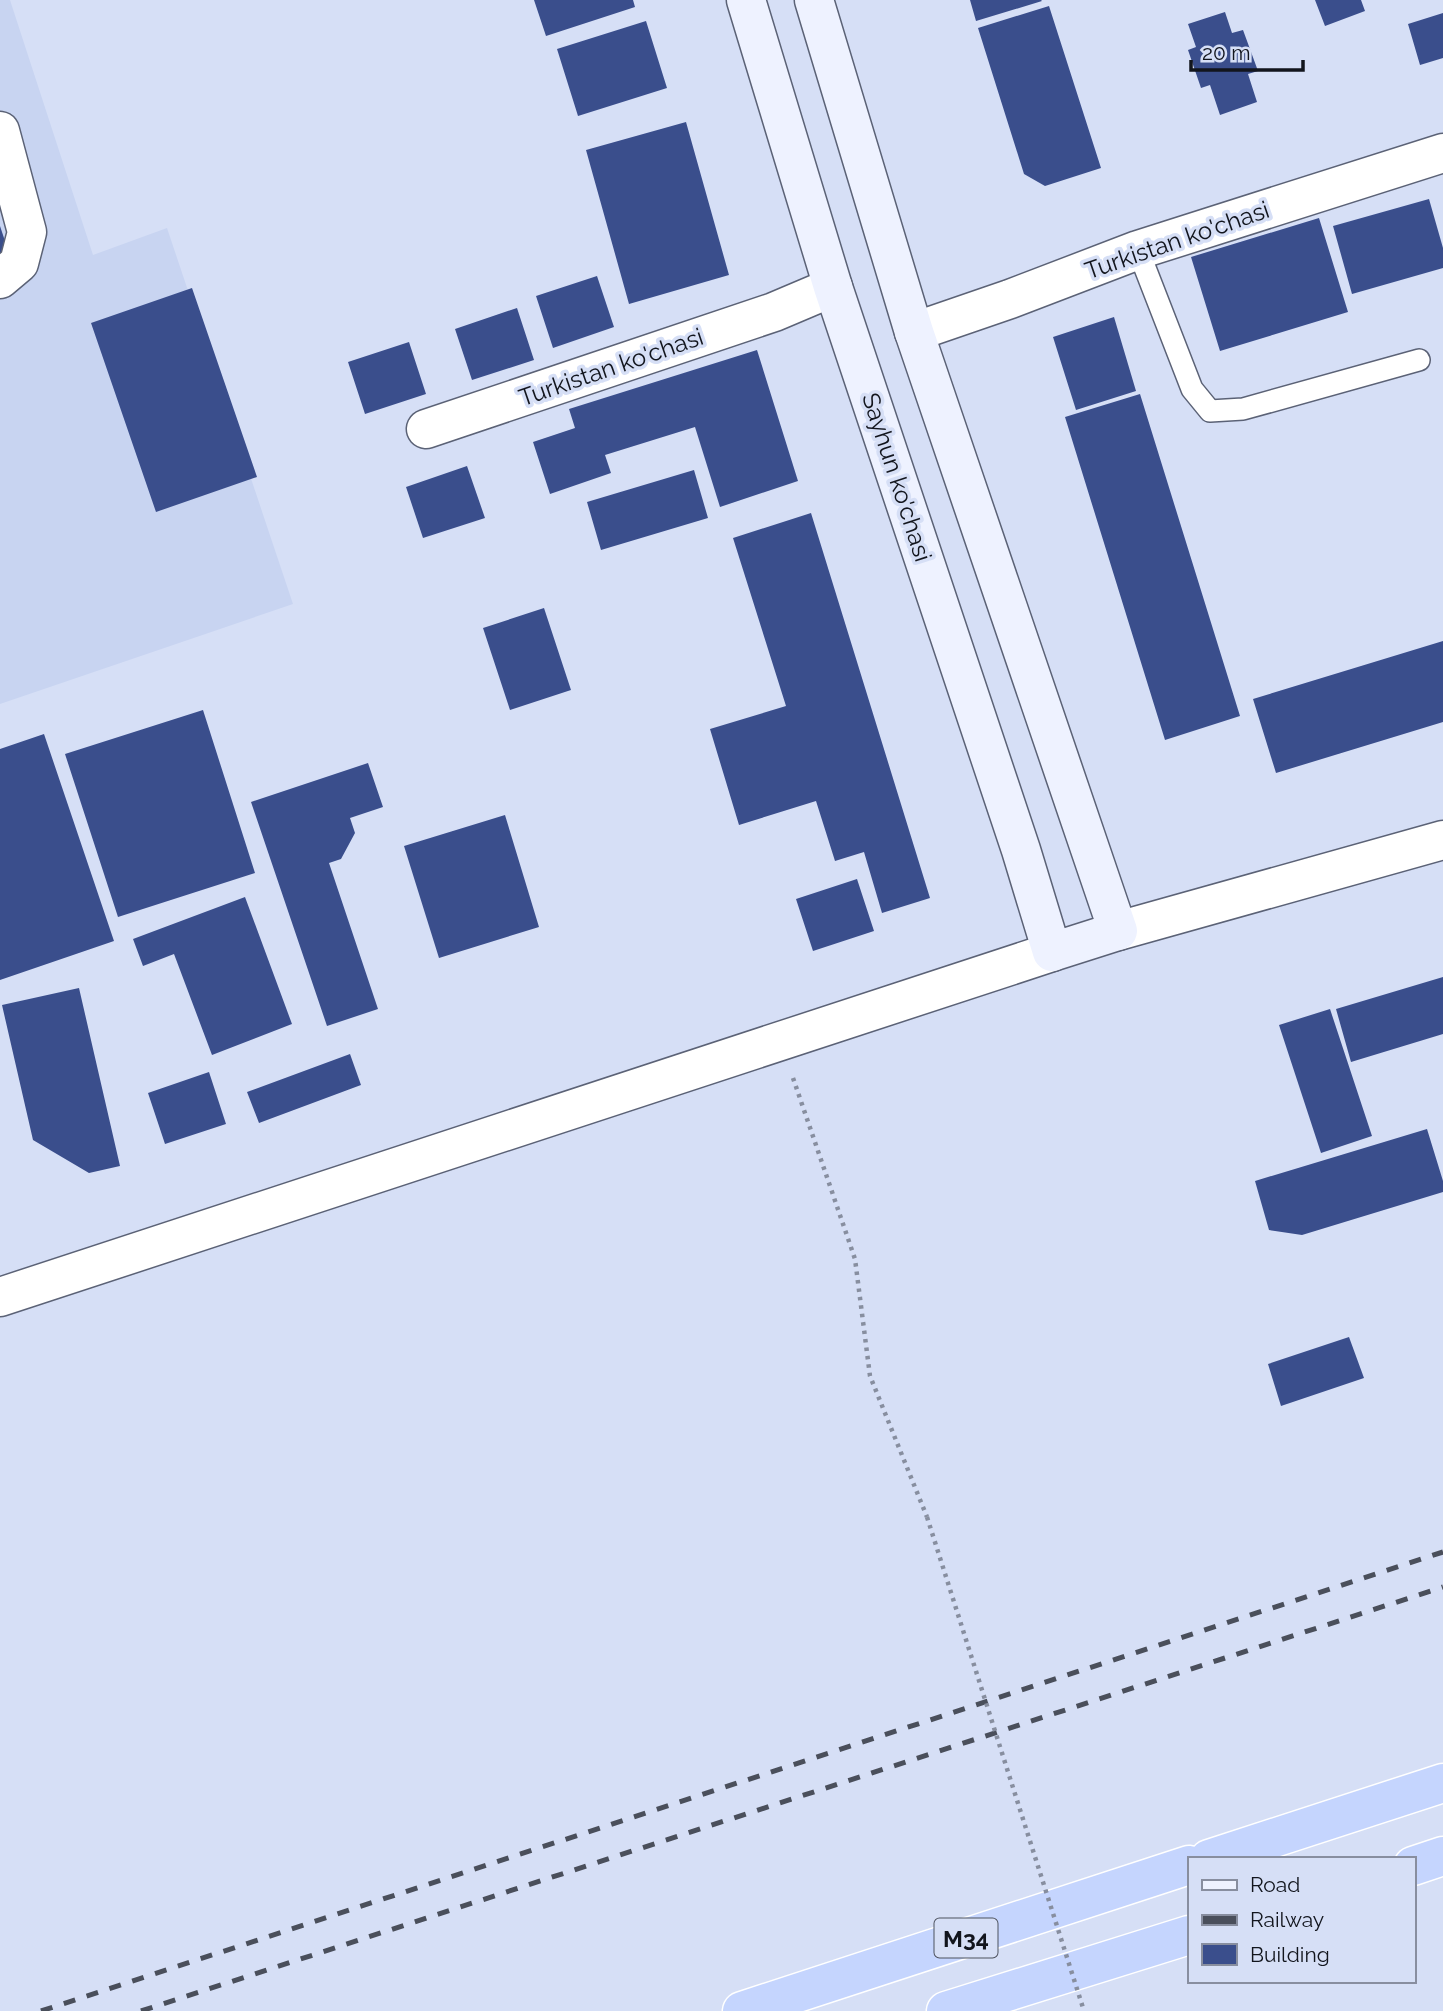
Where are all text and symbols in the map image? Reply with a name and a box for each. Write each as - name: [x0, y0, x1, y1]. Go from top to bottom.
- scale bar: [1191, 28, 1303, 72]
- text: 20 m: [1202, 40, 1250, 65]
- street label: Turkistan ko'chasi: [1081, 195, 1273, 285]
- street label: Turkistan ko'chasi: [515, 322, 707, 412]
- street label: Sayhun ko'chasi: [856, 389, 938, 565]
- legend: [1188, 1857, 1415, 1983]
- text: Road: [1250, 1872, 1300, 1897]
- text: Railway: [1250, 1907, 1324, 1932]
- road number: M34: [934, 1918, 998, 1957]
- text: Building: [1250, 1942, 1330, 1967]

